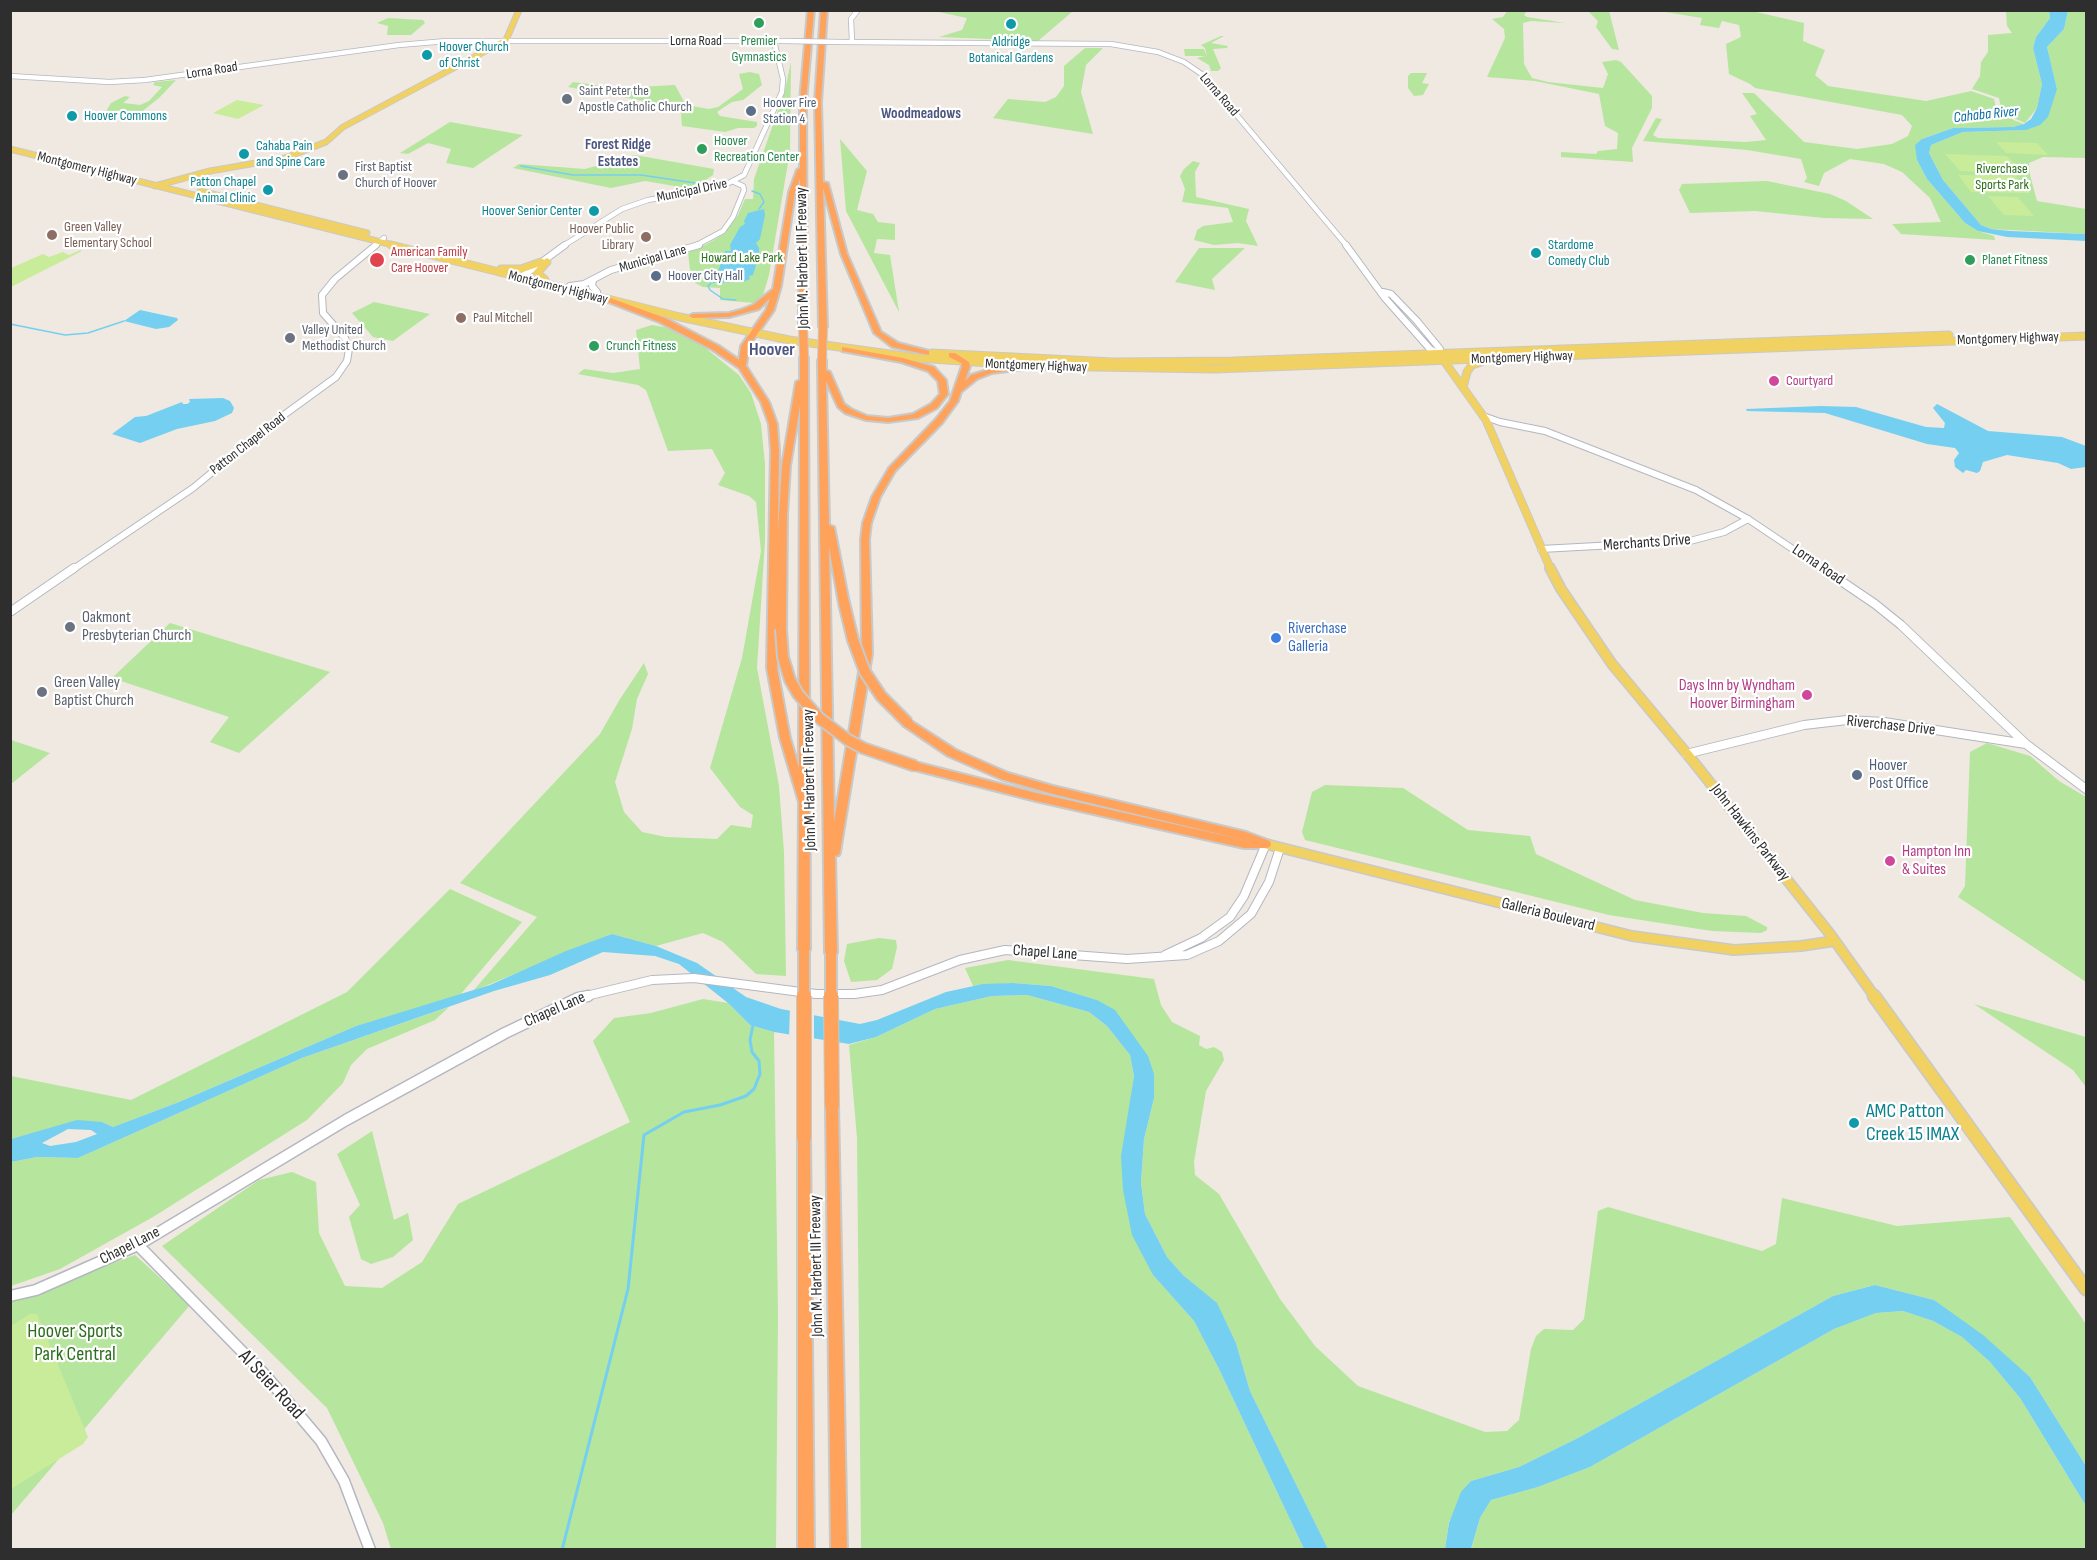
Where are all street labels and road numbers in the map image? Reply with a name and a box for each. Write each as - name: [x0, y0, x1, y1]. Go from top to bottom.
- street label: Lorna Road: [670, 33, 722, 49]
- street label: Lorna Road: [185, 59, 239, 83]
- street label: Lorna Road: [1196, 70, 1242, 120]
- street label: Montgomery Highway: [36, 149, 138, 189]
- street label: Municipal Drive: [655, 175, 729, 207]
- street label: John M. Harbert III Freeway: [792, 187, 814, 329]
- street label: Municipal Lane: [617, 241, 689, 277]
- street label: Montgomery Highway: [507, 268, 609, 308]
- street label: Montgomery Highway: [1957, 329, 2059, 349]
- street label: Montgomery Highway: [1471, 348, 1573, 368]
- street label: Montgomery Highway: [985, 356, 1087, 376]
- street label: Patton Chapel Road: [207, 409, 289, 479]
- street label: Merchants Drive: [1603, 530, 1691, 556]
- street label: Lorna Road: [1788, 540, 1848, 590]
- street label: John M. Harbert III Freeway: [799, 709, 821, 851]
- street label: Riverchase Drive: [1846, 712, 1936, 740]
- street label: John Hawkins Parkway: [1706, 781, 1794, 885]
- street label: Galleria Boulevard: [1499, 894, 1597, 936]
- street label: Chapel Lane: [1012, 941, 1078, 965]
- street label: Chapel Lane: [522, 988, 588, 1032]
- street label: John M. Harbert III Freeway: [806, 1195, 828, 1337]
- street label: Chapel Lane: [97, 1223, 163, 1269]
- street label: Al Seier Road: [233, 1345, 309, 1425]

